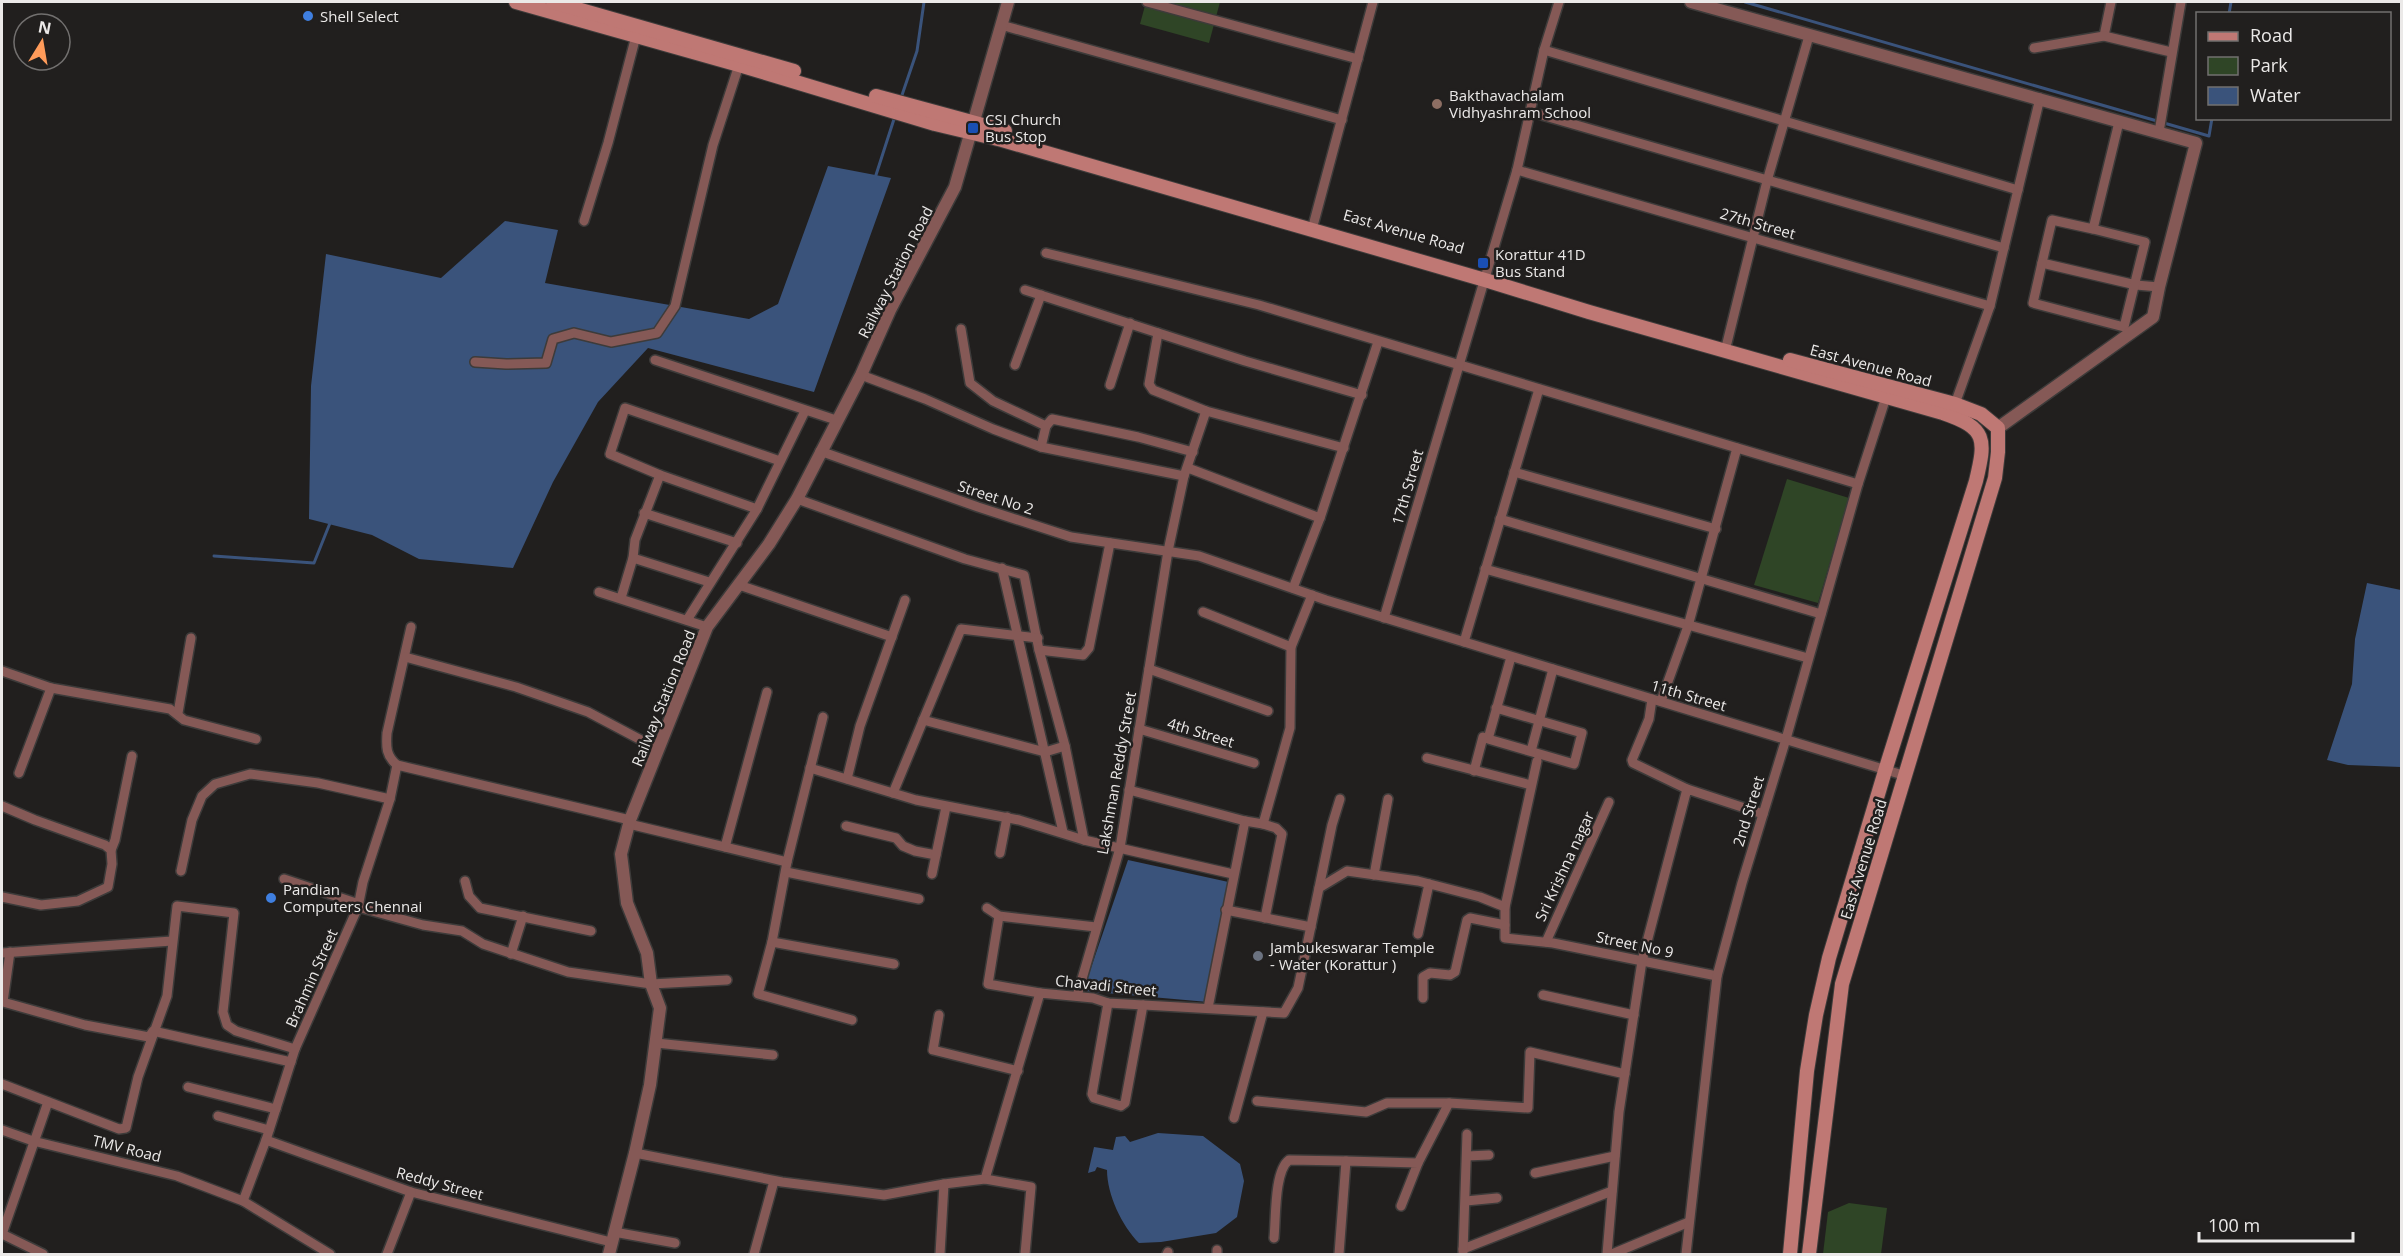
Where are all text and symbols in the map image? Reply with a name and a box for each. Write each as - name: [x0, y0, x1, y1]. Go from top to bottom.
- place label: Shell Select: [320, 6, 399, 26]
- marker: Shell Select: [301, 9, 315, 23]
- north arrow: [12, 12, 72, 72]
- legend: [2196, 12, 2391, 120]
- text: N: [36, 15, 53, 39]
- text: Road: [2250, 23, 2293, 47]
- text: Park: [2250, 53, 2288, 77]
- text: Water: [2250, 83, 2301, 107]
- place label: Bakthavachalam Vidhyashram School: [1449, 85, 1591, 122]
- marker: Bakthavachalam Vidhyashram School: [1430, 97, 1444, 111]
- place label: CSI Church Bus Stop: [985, 109, 1061, 146]
- marker: CSI Church Bus Stop: [966, 121, 980, 135]
- street label: Railway Station Road: [853, 203, 937, 341]
- street label: 27th Street: [1718, 203, 1798, 243]
- street label: East Avenue Road: [1341, 204, 1467, 258]
- place label: Korattur 41D Bus Stand: [1495, 244, 1586, 281]
- marker: Korattur 41D Bus Stand: [1476, 256, 1490, 270]
- street label: East Avenue Road: [1808, 339, 1934, 391]
- street label: 17th Street: [1387, 447, 1427, 527]
- street label: Street No 2: [956, 475, 1036, 519]
- street label: Railway Station Road: [626, 627, 700, 769]
- street label: 11th Street: [1649, 675, 1729, 715]
- street label: Lakshman Reddy Street: [1092, 690, 1140, 856]
- street label: 4th Street: [1165, 712, 1237, 752]
- street label: 2nd Street: [1728, 773, 1768, 849]
- street label: East Avenue Road: [1835, 796, 1891, 922]
- street label: Sri Krishna nagar: [1530, 808, 1598, 924]
- place label: Pandian Computers Chennai: [283, 879, 422, 916]
- marker: Pandian Computers Chennai: [264, 891, 278, 905]
- street label: Brahmin Street: [280, 926, 342, 1030]
- street label: Street No 9: [1594, 926, 1676, 962]
- place label: Jambukeswarar Temple - Water (Korattur ): [1268, 937, 1435, 974]
- marker: Jambukeswarar Temple - Water (Korattur ): [1251, 949, 1265, 963]
- street label: Chavadi Street: [1054, 970, 1158, 1000]
- street label: TMV Road: [90, 1130, 164, 1166]
- street label: Reddy Street: [394, 1162, 486, 1204]
- scale bar: [2199, 1205, 2354, 1243]
- text: 100 m: [2208, 1213, 2260, 1237]

